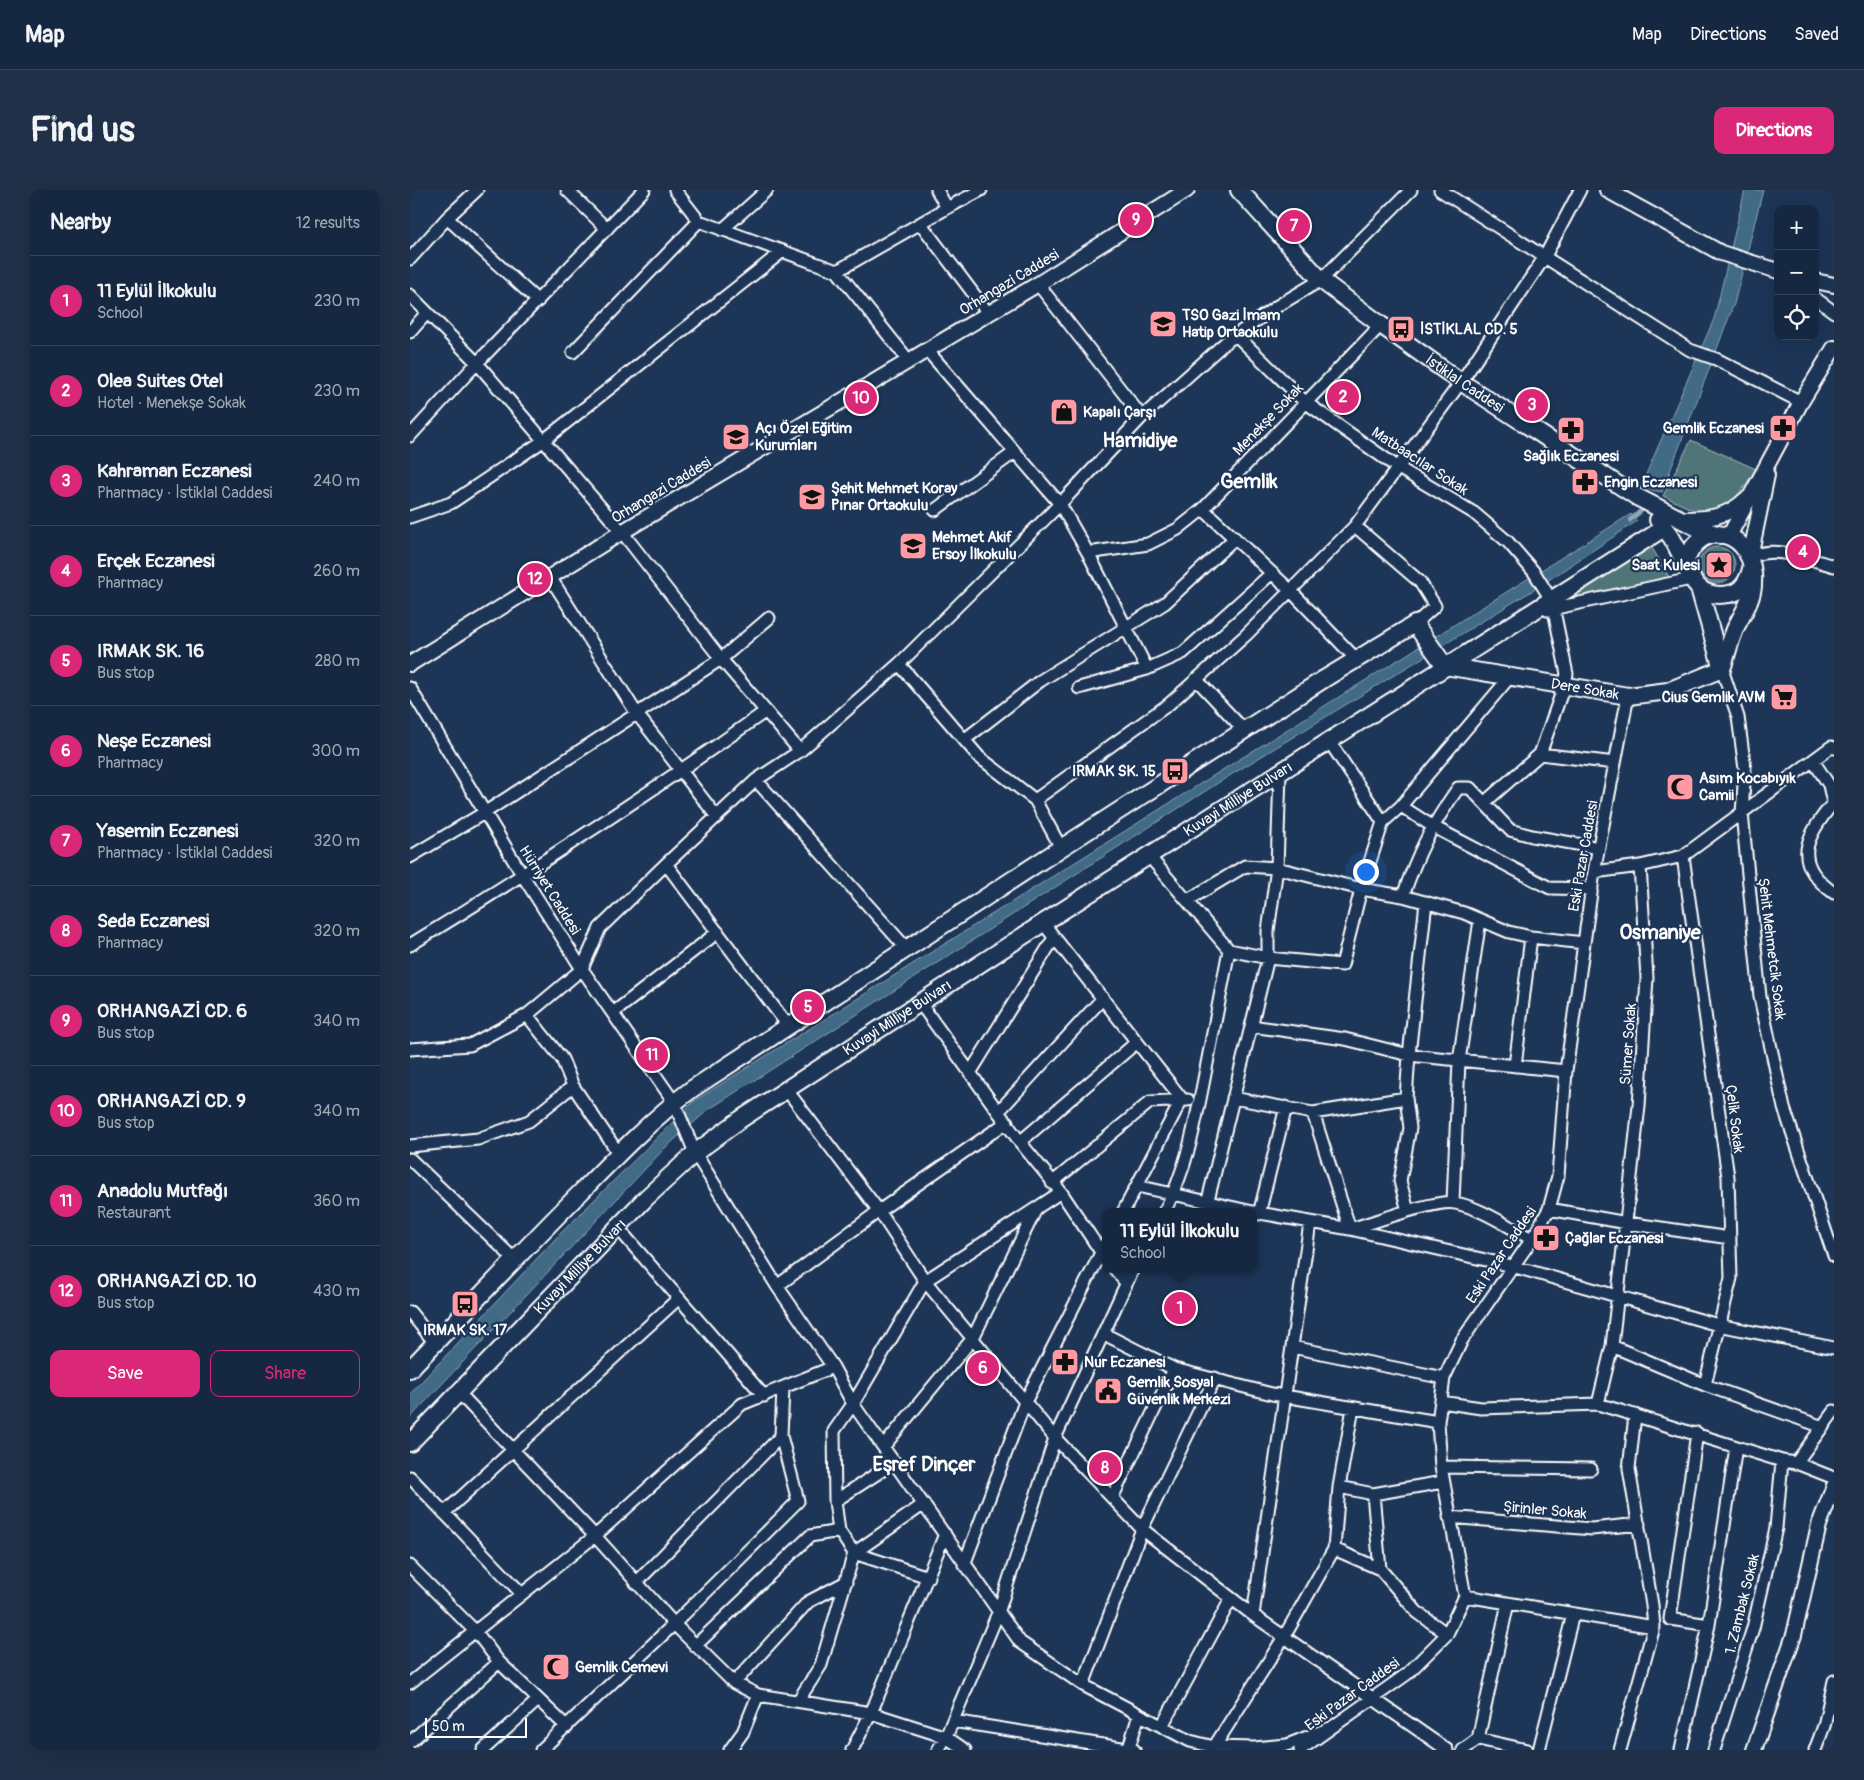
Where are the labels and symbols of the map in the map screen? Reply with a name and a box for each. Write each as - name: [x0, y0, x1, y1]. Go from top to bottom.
- pin: 9: [1120, 201, 1152, 239]
- pin: 7: [1278, 207, 1310, 245]
- street label: Orhangazi Caddesi: [956, 245, 1063, 320]
- place label: TSO Gazi İmam Hatip Ortaokulu: [1181, 306, 1280, 342]
- school or university icon: TSO Gazi İmam Hatip Ortaokulu: [1148, 309, 1178, 339]
- bus stop icon: İSTİKLAL CD. 5: [1386, 314, 1416, 344]
- place label: İSTİKLAL CD. 5: [1420, 320, 1518, 339]
- street label: İstiklal Caddesi: [1421, 351, 1508, 418]
- pin: 2: [1327, 378, 1359, 416]
- pin: 10: [845, 379, 877, 417]
- street label: Menekşe Sokak: [1229, 379, 1308, 460]
- pin: 3: [1516, 386, 1548, 424]
- shop icon: Kapalı Çarşı: [1049, 397, 1079, 427]
- place label: Kapalı Çarşı: [1083, 403, 1156, 422]
- pharmacy icon: Gemlik Eczanesi: [1768, 413, 1798, 443]
- pharmacy icon: Sağlık Eczanesi: [1556, 415, 1586, 445]
- place label: Açı Özel Eğitim Kurumları: [755, 419, 852, 455]
- place label: Gemlik Eczanesi: [1663, 419, 1764, 438]
- school or university icon: Açı Özel Eğitim Kurumları: [721, 422, 751, 452]
- street label: Matbaacılar Sokak: [1368, 423, 1472, 500]
- district label: Hamidiye: [1103, 428, 1179, 453]
- place label: Sağlık Eczanesi: [1523, 447, 1619, 466]
- street label: Orhangazi Caddesi: [608, 453, 715, 528]
- pharmacy icon: Engin Eczanesi: [1570, 467, 1600, 497]
- district label: Gemlik: [1220, 469, 1278, 494]
- place label: Engin Eczanesi: [1604, 473, 1697, 492]
- place label: Şehit Mehmet Koray Pınar Ortaokulu: [831, 479, 958, 515]
- school or university icon: Şehit Mehmet Koray Pınar Ortaokulu: [797, 482, 827, 512]
- place label: Mehmet Akif Ersoy İlkokulu: [932, 528, 1017, 564]
- school or university icon: Mehmet Akif Ersoy İlkokulu: [898, 531, 928, 561]
- pin: 4: [1787, 533, 1819, 571]
- place icon: Saat Kulesi: [1704, 550, 1734, 580]
- place label: Saat Kulesi: [1632, 556, 1700, 575]
- pin: 12: [519, 560, 551, 598]
- street label: Dere Sokak: [1550, 675, 1621, 705]
- supermarket icon: Cius Gemlik AVM: [1769, 682, 1799, 712]
- place label: Cius Gemlik AVM: [1662, 688, 1765, 707]
- bus stop icon: IRMAK SK. 15: [1160, 756, 1190, 786]
- street label: Kuvayi Milliye Bulvarı: [1180, 758, 1296, 841]
- place label: IRMAK SK. 15: [1072, 762, 1156, 781]
- place label: Asım Kocabıyık Camii: [1699, 769, 1797, 805]
- mosque icon: Asım Kocabıyık Camii: [1665, 772, 1695, 802]
- street label: Eski Pazar Caddesi: [1564, 799, 1603, 913]
- street label: Hürriyet Caddesi: [515, 842, 585, 939]
- your location: [1353, 859, 1379, 885]
- street label: Şehit Mehmetcik Sokak: [1753, 877, 1790, 1022]
- district label: Osmaniye: [1619, 920, 1702, 945]
- street label: Kuvayi Milliye Bulvarı: [839, 976, 955, 1060]
- pin: 5: [792, 988, 824, 1026]
- street label: Sümer Sokak: [1616, 1002, 1641, 1086]
- pin: 11: [636, 1036, 668, 1074]
- street label: Çelik Sokak: [1721, 1084, 1748, 1155]
- street label: Eski Pazar Caddesi: [1462, 1203, 1541, 1307]
- street label: Kuvayi Milliye Bulvarı: [530, 1215, 631, 1319]
- pharmacy icon: Çağlar Eczanesi: [1531, 1223, 1561, 1253]
- place label: Çağlar Eczanesi: [1565, 1229, 1664, 1248]
- bus stop icon: IRMAK SK. 17: [450, 1289, 480, 1319]
- pin: 1: [1164, 1289, 1196, 1327]
- place label: IRMAK SK. 17: [423, 1321, 507, 1340]
- pharmacy icon: Nur Eczanesi: [1050, 1347, 1080, 1377]
- pin: 6: [967, 1349, 999, 1387]
- place label: Nur Eczanesi: [1084, 1353, 1166, 1372]
- place label: Gemlik Sosyal Güvenlik Merkezi: [1127, 1373, 1231, 1409]
- public building icon: Gemlik Sosyal Güvenlik Merkezi: [1093, 1376, 1123, 1406]
- pin: 8: [1089, 1449, 1121, 1487]
- district label: Eşref Dinçer: [873, 1452, 976, 1477]
- street label: Şirinler Sokak: [1502, 1497, 1588, 1524]
- street label: 1. Zambak Sokak: [1721, 1551, 1764, 1656]
- mosque icon: Gemlik Cemevi: [541, 1652, 571, 1682]
- street label: Eski Pazar Caddesi: [1301, 1653, 1404, 1735]
- place label: Gemlik Cemevi: [575, 1658, 668, 1677]
- scale bar: [425, 1715, 528, 1738]

